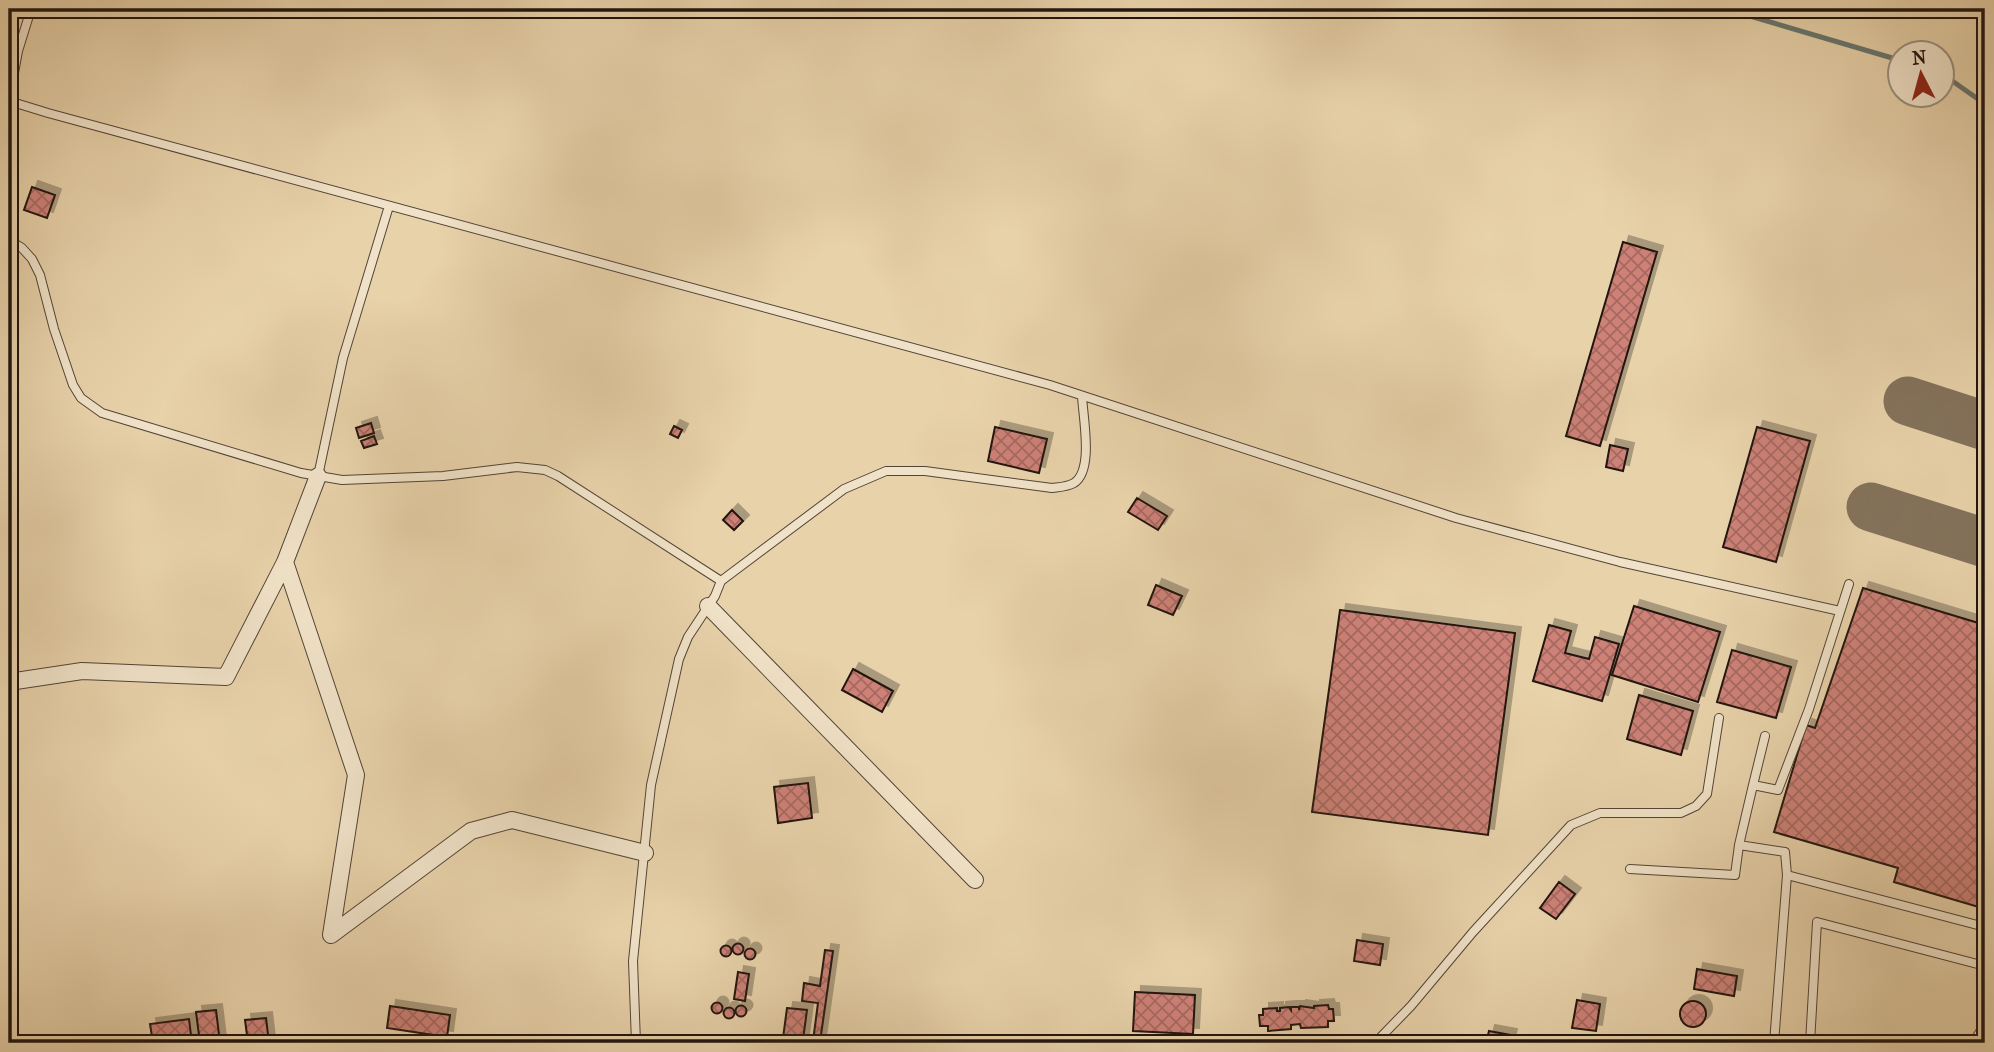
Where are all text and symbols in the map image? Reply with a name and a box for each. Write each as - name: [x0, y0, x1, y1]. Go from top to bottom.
- north arrow: [1885, 38, 1955, 108]
- text: N: [1911, 46, 1928, 70]

